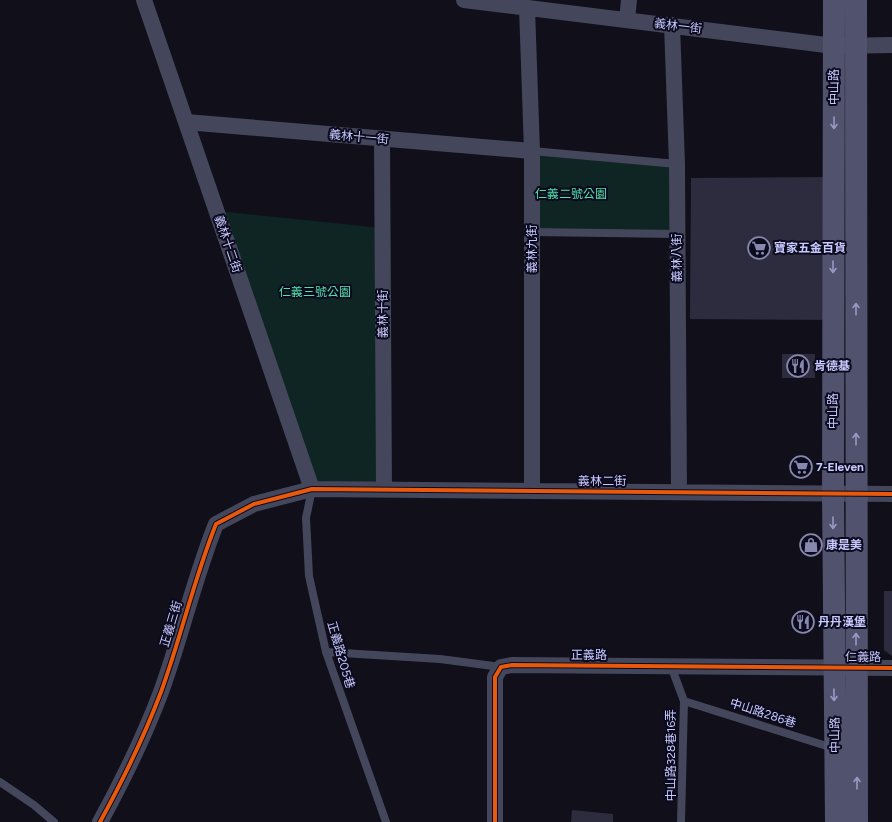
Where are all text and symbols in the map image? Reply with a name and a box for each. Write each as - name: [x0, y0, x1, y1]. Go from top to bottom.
- street label: 義林一街: [653, 16, 703, 36]
- street label: 中山路: [827, 69, 841, 105]
- one-way arrow: [830, 116, 838, 129]
- street label: 義林十一街: [328, 127, 390, 147]
- park label: 仁義二號公園: [535, 187, 607, 201]
- street label: 義林十二街: [212, 213, 244, 275]
- street label: 義林九街: [525, 225, 539, 273]
- street label: 義林八街: [670, 234, 684, 282]
- supermarket icon: 寶家五金百貨: [746, 235, 772, 261]
- place label: 寶家五金百貨: [774, 241, 846, 255]
- one-way arrow: [829, 260, 837, 273]
- park label: 仁義三號公園: [279, 285, 351, 299]
- street label: 義林十街: [376, 290, 390, 338]
- one-way arrow: [852, 303, 860, 316]
- restaurant icon: 肯德基: [785, 353, 811, 379]
- place label: 肯德基: [814, 359, 850, 373]
- street label: 中山路: [826, 393, 840, 429]
- one-way arrow: [852, 433, 860, 446]
- supermarket icon: 7-Eleven: [788, 454, 814, 480]
- place label: 7-Eleven: [816, 460, 864, 474]
- street label: 義林二街: [578, 474, 626, 488]
- one-way arrow: [829, 516, 837, 529]
- shop icon: 康是美: [798, 532, 824, 558]
- place label: 康是美: [826, 538, 862, 552]
- street label: 正義三街: [157, 599, 185, 649]
- restaurant icon: 丹丹漢堡: [790, 609, 816, 635]
- place label: 丹丹漢堡: [818, 615, 866, 629]
- street label: 正義路205巷: [325, 620, 357, 690]
- one-way arrow: [852, 633, 860, 646]
- street label: 正義路: [571, 648, 607, 662]
- street label: 仁義路: [845, 650, 881, 664]
- one-way arrow: [831, 688, 838, 701]
- street label: 中山路286巷: [728, 696, 798, 730]
- street label: 中山路328巷16弄: [664, 709, 678, 801]
- street label: 中山路: [828, 717, 842, 753]
- one-way arrow: [853, 777, 861, 790]

